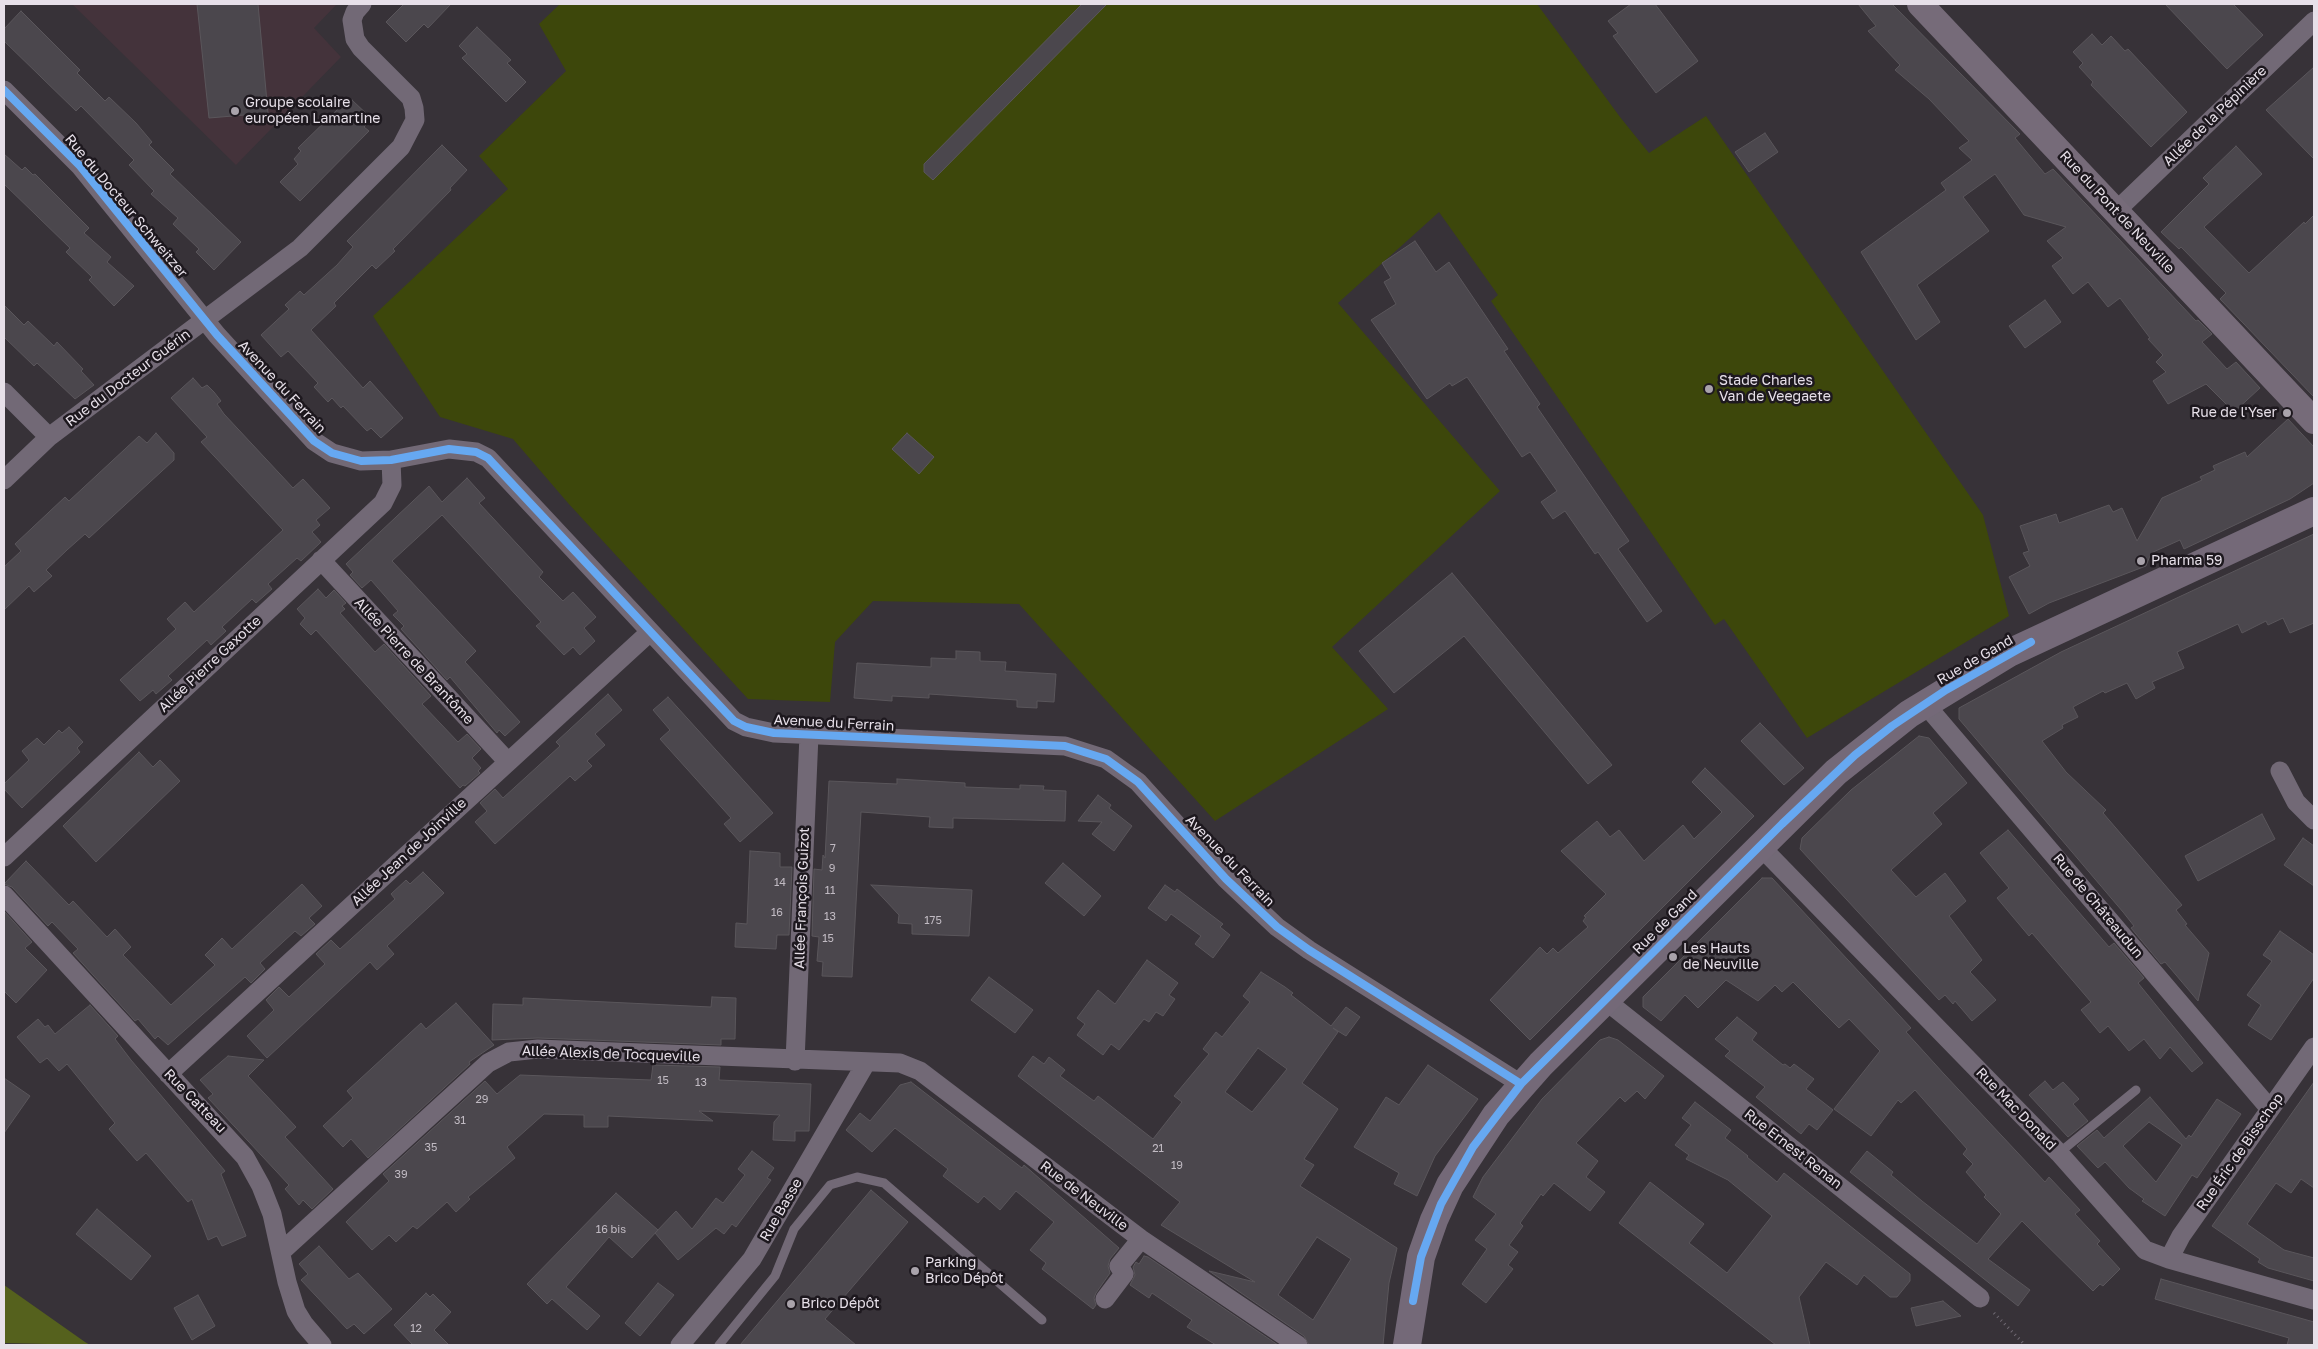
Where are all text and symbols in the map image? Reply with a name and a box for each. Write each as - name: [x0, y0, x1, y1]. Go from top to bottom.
- street label: Allée de la Pépinière: [2160, 62, 2270, 170]
- place label: Groupe scolaire européen Lamartine: [245, 95, 380, 128]
- marker: Groupe scolaire européen Lamartine: [229, 105, 241, 117]
- street label: Rue du Docteur Schweitzer: [61, 131, 191, 281]
- street label: Rue du Pont de Neuville: [2056, 147, 2178, 277]
- street label: Rue du Docteur Guérin: [63, 326, 193, 430]
- street label: Avenue du Ferrain: [235, 337, 329, 437]
- place label: Stade Charles Van de Veegaete: [1719, 373, 1831, 406]
- marker: Stade Charles Van de Veegaete: [1703, 383, 1715, 395]
- place label: Rue de l'Yser: [2191, 405, 2277, 421]
- marker: Rue de l'Yser: [2281, 407, 2293, 419]
- place label: Pharma 59: [2151, 553, 2223, 569]
- marker: Pharma 59: [2135, 555, 2147, 567]
- street label: Allée Pierre de Brantôme: [351, 594, 477, 728]
- street label: Allée Pierre Gaxotte: [155, 612, 265, 716]
- street label: Rue de Gand: [1934, 632, 2016, 688]
- street label: Avenue du Ferrain: [773, 711, 895, 735]
- street label: Allée Jean de Joinville: [348, 795, 470, 909]
- street label: Avenue du Ferrain: [1182, 812, 1278, 910]
- street label: Allée François Guizot: [791, 827, 813, 969]
- house number: 7: [830, 842, 836, 856]
- street label: Rue de Châteaudun: [2049, 850, 2147, 962]
- house number: 9: [829, 862, 835, 876]
- house number: 14: [774, 876, 786, 890]
- house number: 11: [825, 884, 835, 898]
- street label: Rue de Gand: [1629, 886, 1701, 958]
- house number: 16: [771, 906, 783, 920]
- house number: 13: [824, 910, 836, 924]
- house number: 175: [924, 914, 942, 928]
- house number: 15: [822, 932, 834, 946]
- place label: Les Hauts de Neuville: [1683, 941, 1759, 974]
- marker: Les Hauts de Neuville: [1667, 951, 1679, 963]
- street label: Allée Alexis de Tocqueville: [522, 1042, 700, 1066]
- street label: Rue Mac Donald: [1972, 1064, 2060, 1154]
- street label: Rue Catteau: [160, 1066, 230, 1136]
- house number: 15: [657, 1074, 669, 1088]
- house number: 13: [695, 1076, 707, 1090]
- street label: Rue Éric de Bisschop: [2193, 1090, 2287, 1214]
- house number: 29: [475, 1093, 489, 1107]
- street label: Rue Ernest Renan: [1741, 1106, 1845, 1192]
- house number: 31: [454, 1114, 466, 1128]
- house number: 35: [425, 1141, 437, 1155]
- house number: 21: [1152, 1142, 1164, 1156]
- street label: Rue de Neuville: [1037, 1158, 1131, 1234]
- house number: 19: [1171, 1159, 1183, 1173]
- house number: 39: [394, 1168, 408, 1182]
- street label: Rue Basse: [756, 1176, 806, 1244]
- house number: 16 bis: [596, 1223, 626, 1237]
- place label: Parking Brico Dépôt: [925, 1255, 1004, 1288]
- marker: Parking Brico Dépôt: [909, 1265, 921, 1277]
- place label: Brico Dépôt: [801, 1296, 880, 1312]
- marker: Brico Dépôt: [785, 1298, 797, 1310]
- house number: 12: [410, 1322, 422, 1336]

